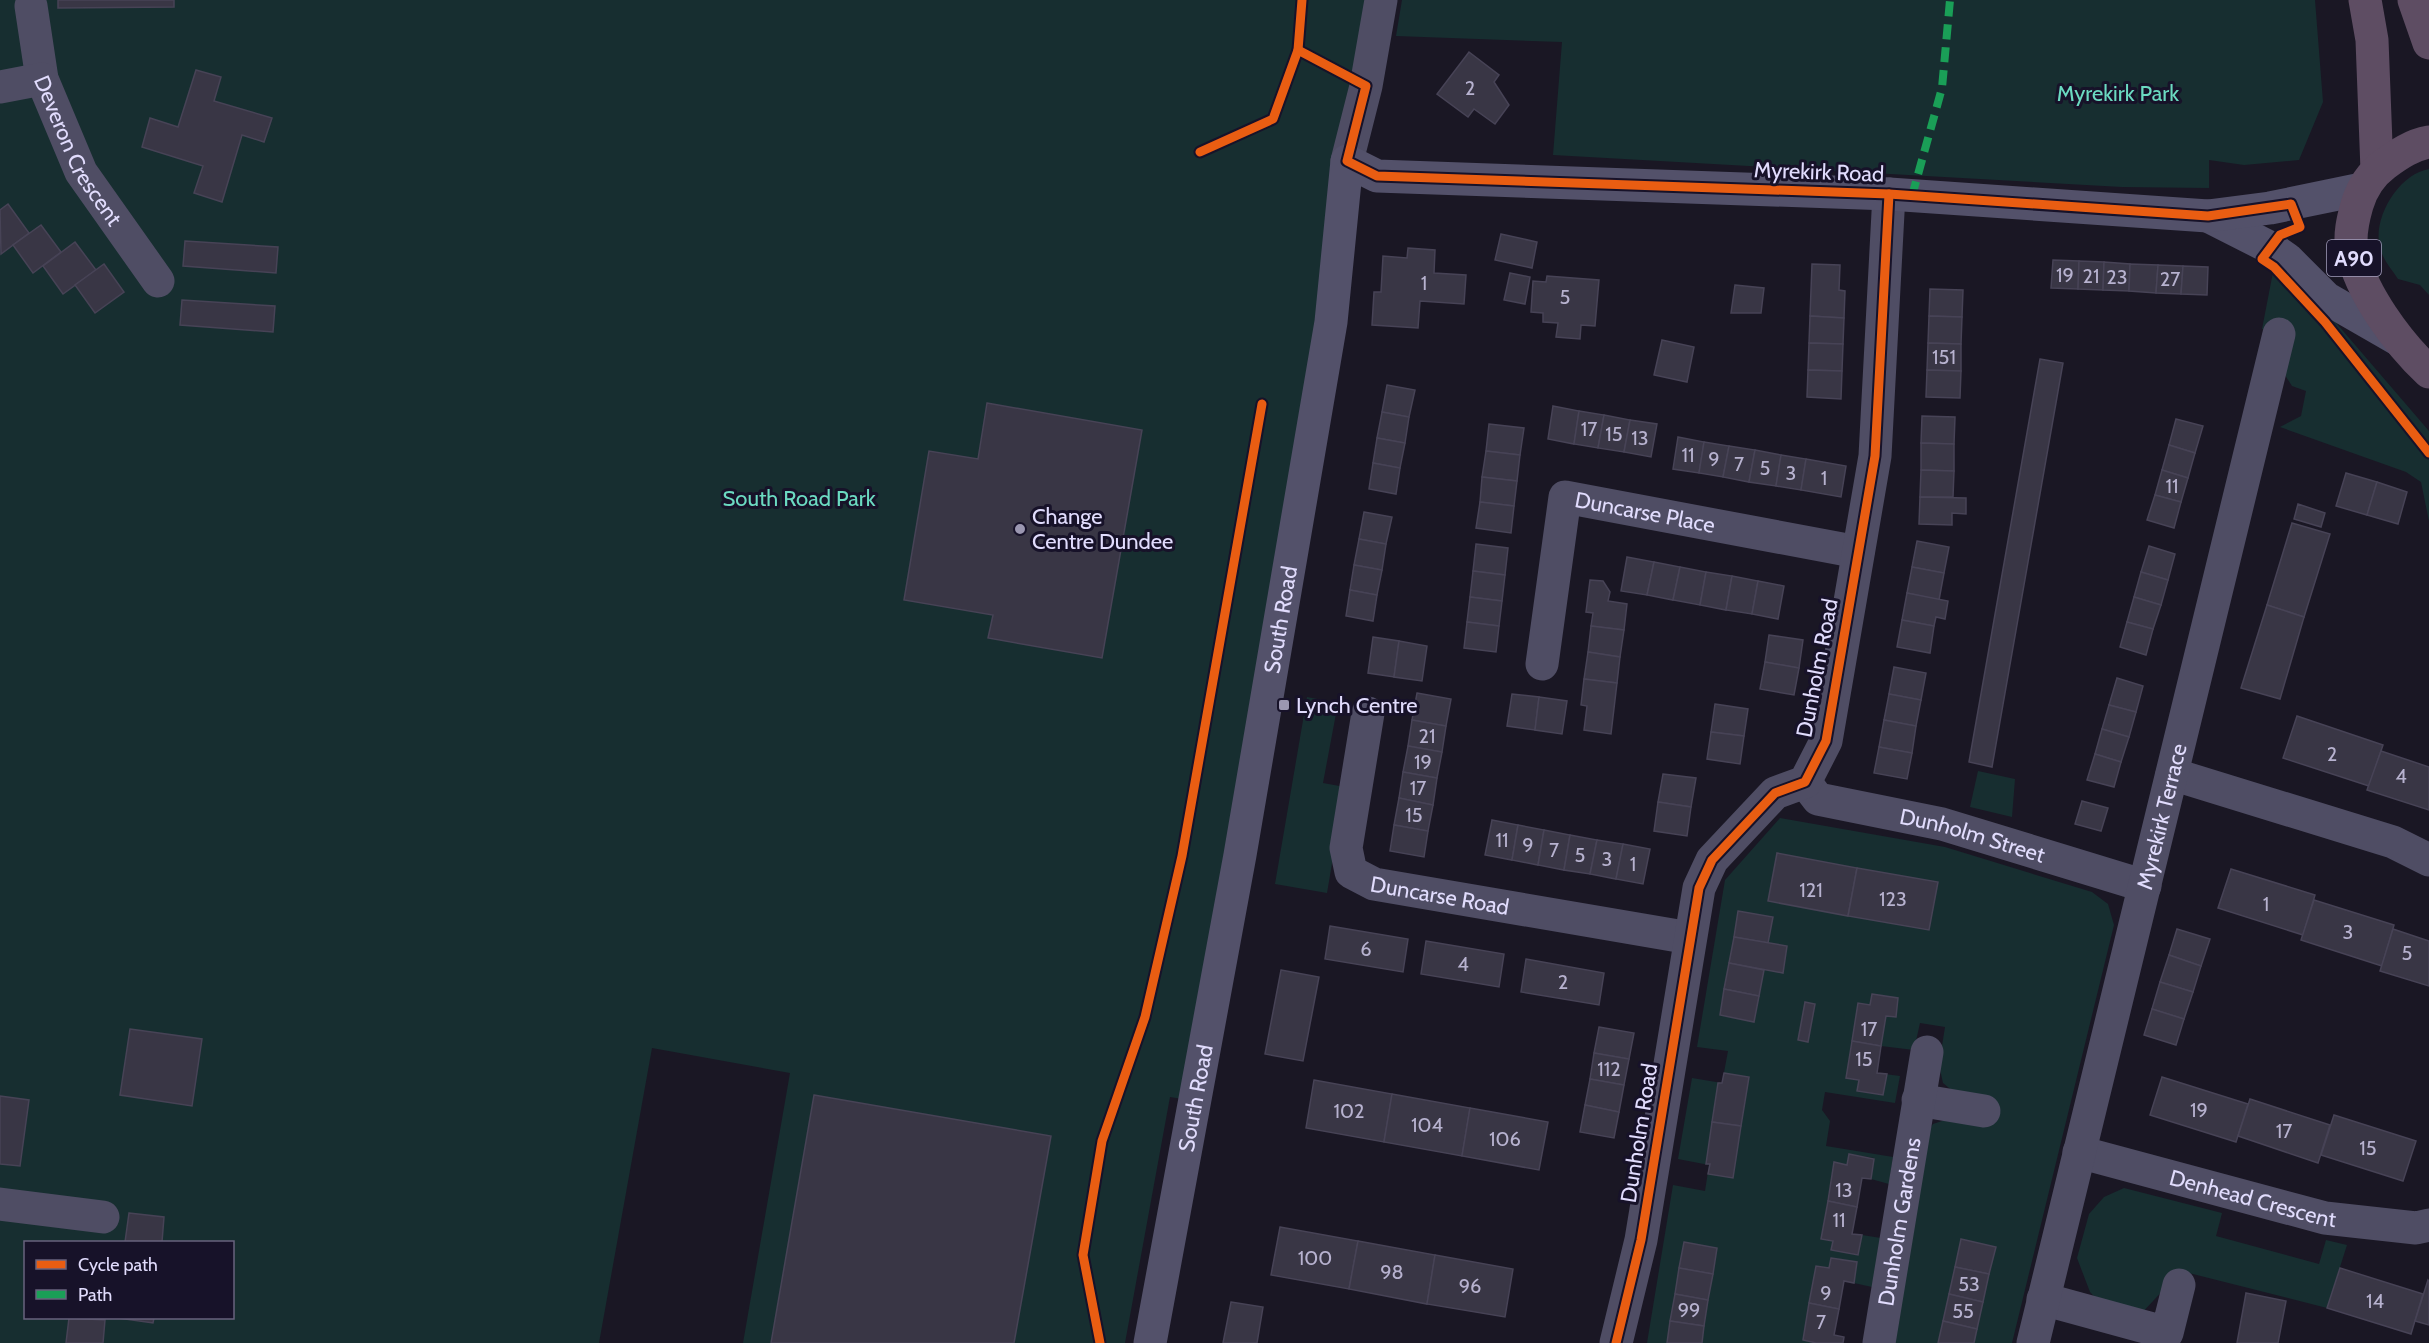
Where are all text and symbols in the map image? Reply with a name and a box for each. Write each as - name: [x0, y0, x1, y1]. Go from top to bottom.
- street label: Deveron Crescent: [28, 71, 128, 231]
- house number: 2: [1465, 76, 1475, 100]
- park label: Myrekirk Park: [2057, 80, 2179, 107]
- street label: Myrekirk Road: [1753, 156, 1885, 188]
- road number: A90: [2327, 240, 2381, 276]
- house number: 19: [2056, 263, 2074, 287]
- house number: 21: [2083, 264, 2100, 288]
- house number: 23: [2106, 265, 2128, 289]
- house number: 27: [2160, 267, 2180, 291]
- house number: 1: [1421, 271, 1427, 295]
- house number: 5: [1560, 285, 1570, 309]
- house number: 151: [1932, 345, 1956, 369]
- house number: 17: [1581, 417, 1597, 441]
- house number: 15: [1605, 422, 1623, 446]
- house number: 13: [1631, 426, 1649, 450]
- house number: 11: [1681, 443, 1695, 467]
- house number: 9: [1708, 447, 1720, 471]
- house number: 7: [1734, 452, 1744, 476]
- house number: 5: [1760, 456, 1770, 480]
- house number: 3: [1786, 461, 1796, 485]
- house number: 1: [1821, 466, 1827, 490]
- house number: 11: [2165, 474, 2179, 498]
- park label: South Road Park: [722, 485, 876, 512]
- street label: Duncarse Place: [1573, 486, 1717, 538]
- place label: Change Centre Dundee: [1032, 503, 1173, 555]
- marker: Change Centre Dundee: [1013, 522, 1027, 536]
- street label: South Road: [1258, 564, 1303, 675]
- street label: Dunholm Road: [1790, 596, 1844, 740]
- place label: Lynch Centre: [1296, 692, 1418, 719]
- marker: Lynch Centre: [1277, 698, 1291, 712]
- house number: 21: [1419, 724, 1436, 748]
- street label: Myrekirk Terrace: [2131, 741, 2192, 892]
- house number: 2: [2327, 742, 2337, 766]
- house number: 19: [1414, 750, 1432, 774]
- house number: 4: [2395, 764, 2407, 788]
- house number: 17: [1410, 776, 1426, 800]
- street label: Dunholm Street: [1897, 802, 2049, 868]
- house number: 15: [1405, 803, 1423, 827]
- house number: 11: [1495, 828, 1509, 852]
- house number: 9: [1522, 833, 1534, 857]
- house number: 7: [1549, 838, 1559, 862]
- house number: 5: [1575, 843, 1585, 867]
- house number: 3: [1602, 847, 1612, 871]
- house number: 1: [1630, 852, 1636, 876]
- street label: Duncarse Road: [1368, 870, 1511, 920]
- house number: 121: [1799, 878, 1823, 902]
- house number: 123: [1879, 887, 1907, 911]
- house number: 1: [2263, 892, 2269, 916]
- house number: 3: [2343, 920, 2353, 944]
- house number: 6: [1360, 937, 1372, 961]
- house number: 5: [2402, 941, 2412, 965]
- house number: 4: [1457, 952, 1469, 976]
- house number: 2: [1558, 970, 1568, 994]
- house number: 17: [1861, 1017, 1877, 1041]
- street label: South Road: [1172, 1042, 1218, 1154]
- house number: 15: [1855, 1047, 1873, 1071]
- house number: 112: [1597, 1057, 1621, 1081]
- street label: Dunholm Road: [1615, 1061, 1663, 1205]
- house number: 19: [2190, 1098, 2208, 1122]
- house number: 102: [1334, 1099, 1364, 1123]
- house number: 104: [1411, 1113, 1443, 1137]
- house number: 17: [2276, 1119, 2292, 1143]
- house number: 106: [1489, 1127, 1521, 1151]
- street label: Dunholm Gardens: [1872, 1135, 1926, 1308]
- house number: 15: [2359, 1136, 2377, 1160]
- street label: Denhead Crescent: [2167, 1163, 2338, 1233]
- house number: 13: [1835, 1178, 1853, 1202]
- house number: 11: [1832, 1208, 1846, 1232]
- legend: [24, 1241, 234, 1319]
- house number: 100: [1298, 1246, 1332, 1270]
- text: Cycle path: [78, 1254, 158, 1276]
- house number: 98: [1380, 1260, 1404, 1284]
- house number: 53: [1958, 1272, 1980, 1296]
- house number: 96: [1459, 1274, 1481, 1298]
- house number: 9: [1820, 1281, 1832, 1305]
- text: Path: [78, 1284, 112, 1306]
- house number: 14: [2366, 1289, 2384, 1313]
- house number: 99: [1678, 1298, 1700, 1322]
- house number: 55: [1952, 1299, 1974, 1323]
- house number: 7: [1816, 1310, 1826, 1334]

